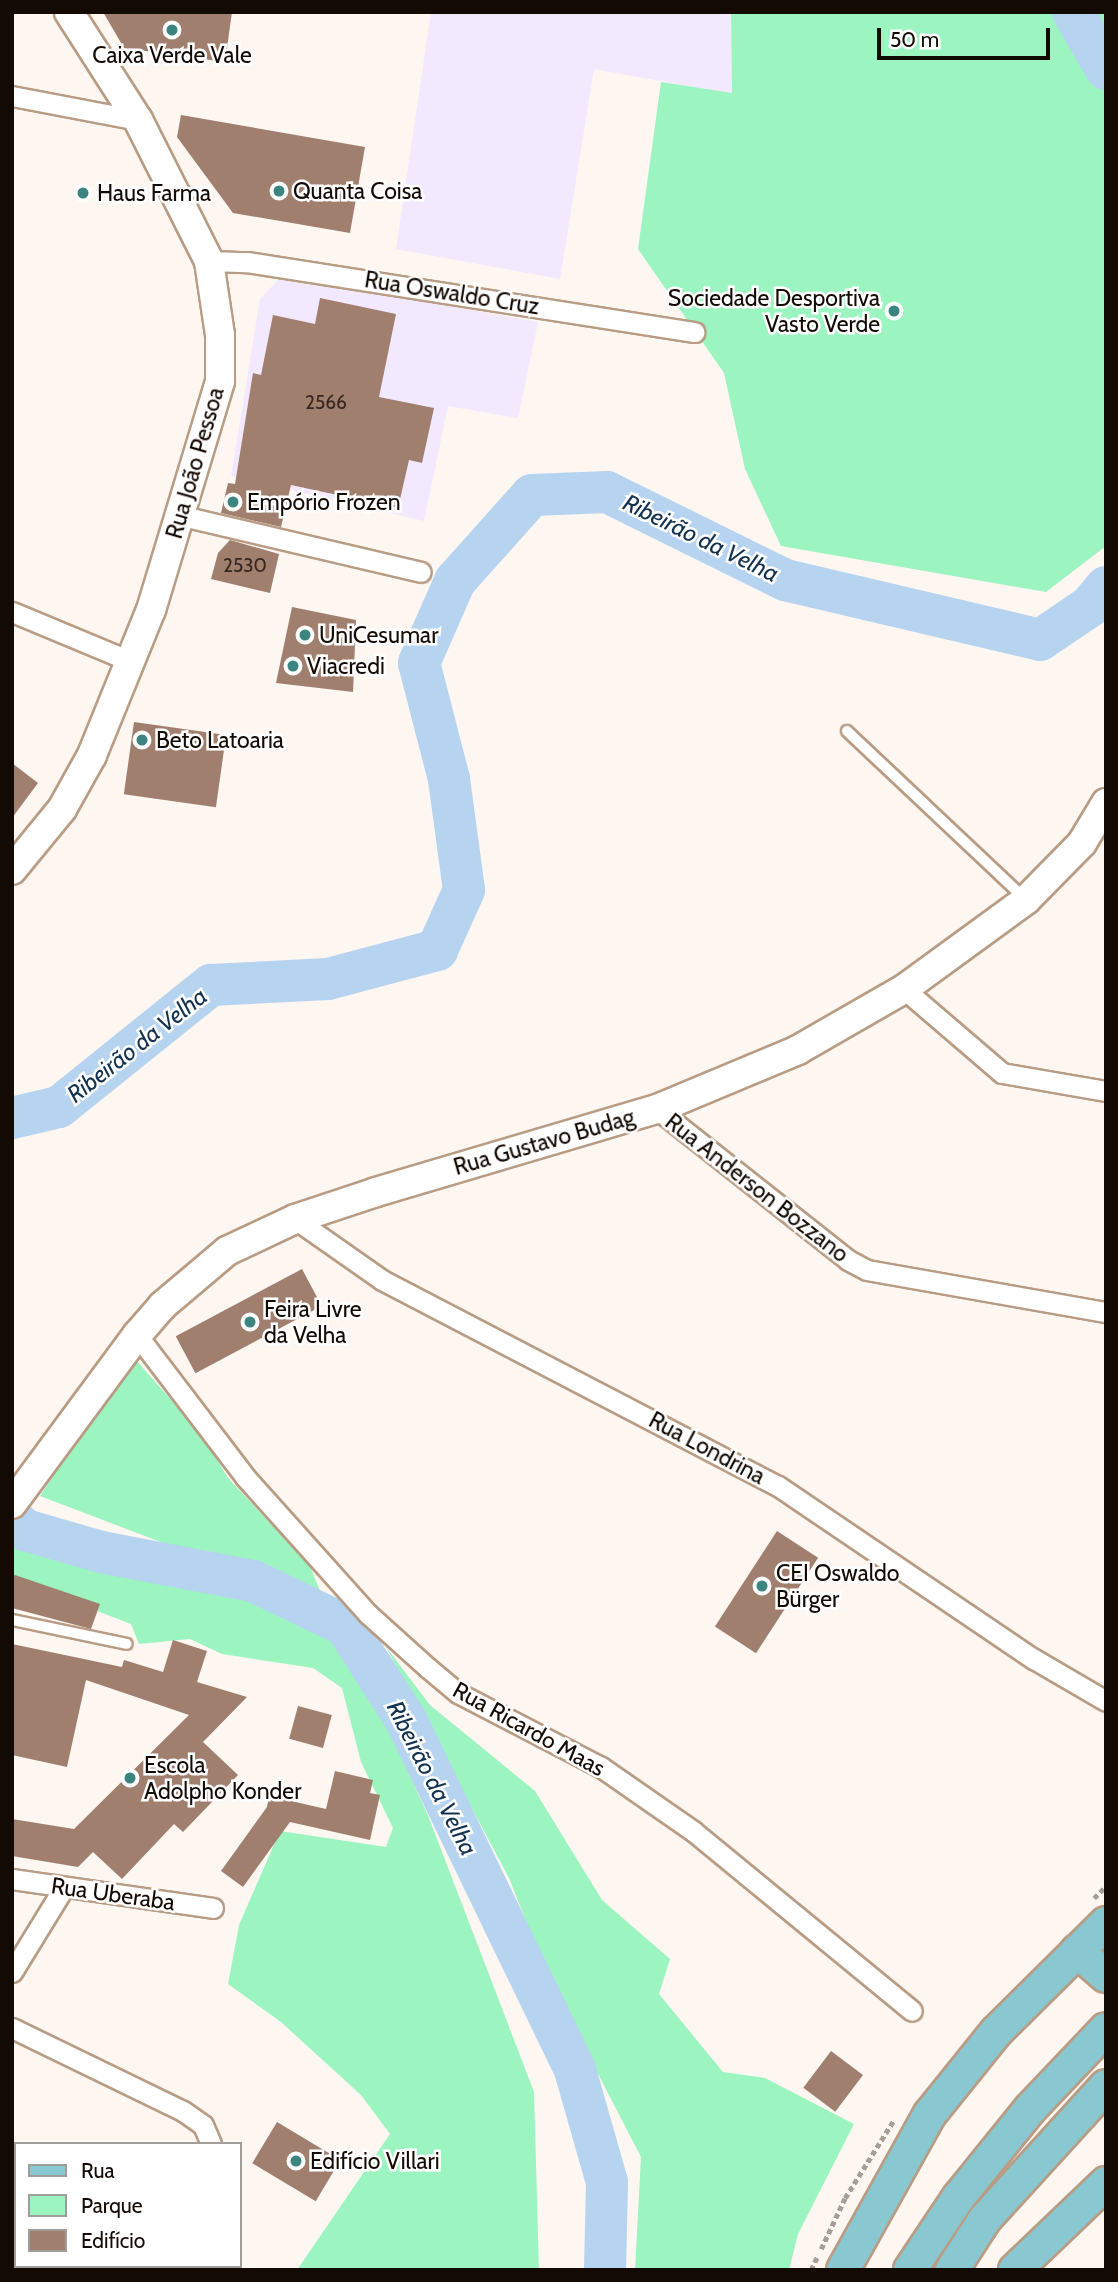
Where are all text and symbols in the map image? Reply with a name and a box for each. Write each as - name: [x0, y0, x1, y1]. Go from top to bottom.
- scale bar: [880, 14, 1053, 58]
- marker: Caixa Verde Vale: [164, 22, 180, 38]
- text: 50 m: [890, 27, 939, 52]
- place label: Caixa Verde Vale: [92, 41, 252, 69]
- place label: Quanta Coisa: [293, 177, 422, 205]
- place label: Haus Farma: [97, 179, 211, 207]
- marker: Quanta Coisa: [271, 183, 287, 199]
- marker: Haus Farma: [75, 185, 91, 201]
- street label: Rua Oswaldo Cruz: [363, 266, 541, 320]
- place label: Sociedade Desportiva Vasto Verde: [668, 284, 880, 338]
- marker: Sociedade Desportiva Vasto Verde: [886, 303, 902, 319]
- street label: Rua João Pessoa: [160, 384, 230, 542]
- house number: 2566: [305, 392, 347, 414]
- place label: Empório Frozen: [247, 488, 401, 516]
- water label: Ribeirão da Velha: [618, 488, 784, 588]
- marker: Empório Frozen: [225, 494, 241, 510]
- house number: 2530: [223, 555, 267, 577]
- place label: UniCesumar: [319, 621, 438, 649]
- marker: UniCesumar: [297, 627, 313, 643]
- place label: Viacredi: [307, 652, 385, 680]
- marker: Viacredi: [285, 658, 301, 674]
- place label: Beto Latoaria: [156, 726, 284, 754]
- marker: Beto Latoaria: [134, 732, 150, 748]
- water label: Ribeirão da Velha: [61, 981, 213, 1109]
- street label: Rua Gustavo Budag: [450, 1103, 638, 1181]
- street label: Rua Anderson Bozzano: [660, 1108, 854, 1268]
- place label: Feira Livre da Velha: [264, 1295, 361, 1349]
- marker: Feira Livre da Velha: [242, 1314, 258, 1330]
- street label: Rua Londrina: [644, 1406, 770, 1490]
- place label: CEI Oswaldo Bürger: [776, 1559, 899, 1613]
- marker: CEI Oswaldo Bürger: [754, 1578, 770, 1594]
- street label: Rua Ricardo Maas: [448, 1676, 610, 1782]
- water label: Ribeirão da Velha: [381, 1696, 483, 1860]
- place label: Escola Adolpho Konder: [144, 1751, 301, 1805]
- marker: Escola Adolpho Konder: [122, 1770, 138, 1786]
- street label: Rua Uberaba: [49, 1872, 177, 1916]
- legend: [14, 2142, 242, 2268]
- place label: Edifício Villari: [310, 2147, 440, 2175]
- marker: Edifício Villari: [288, 2153, 304, 2169]
- text: Rua: [81, 2158, 115, 2183]
- text: Parque: [81, 2193, 143, 2218]
- text: Edifício: [81, 2228, 145, 2253]

